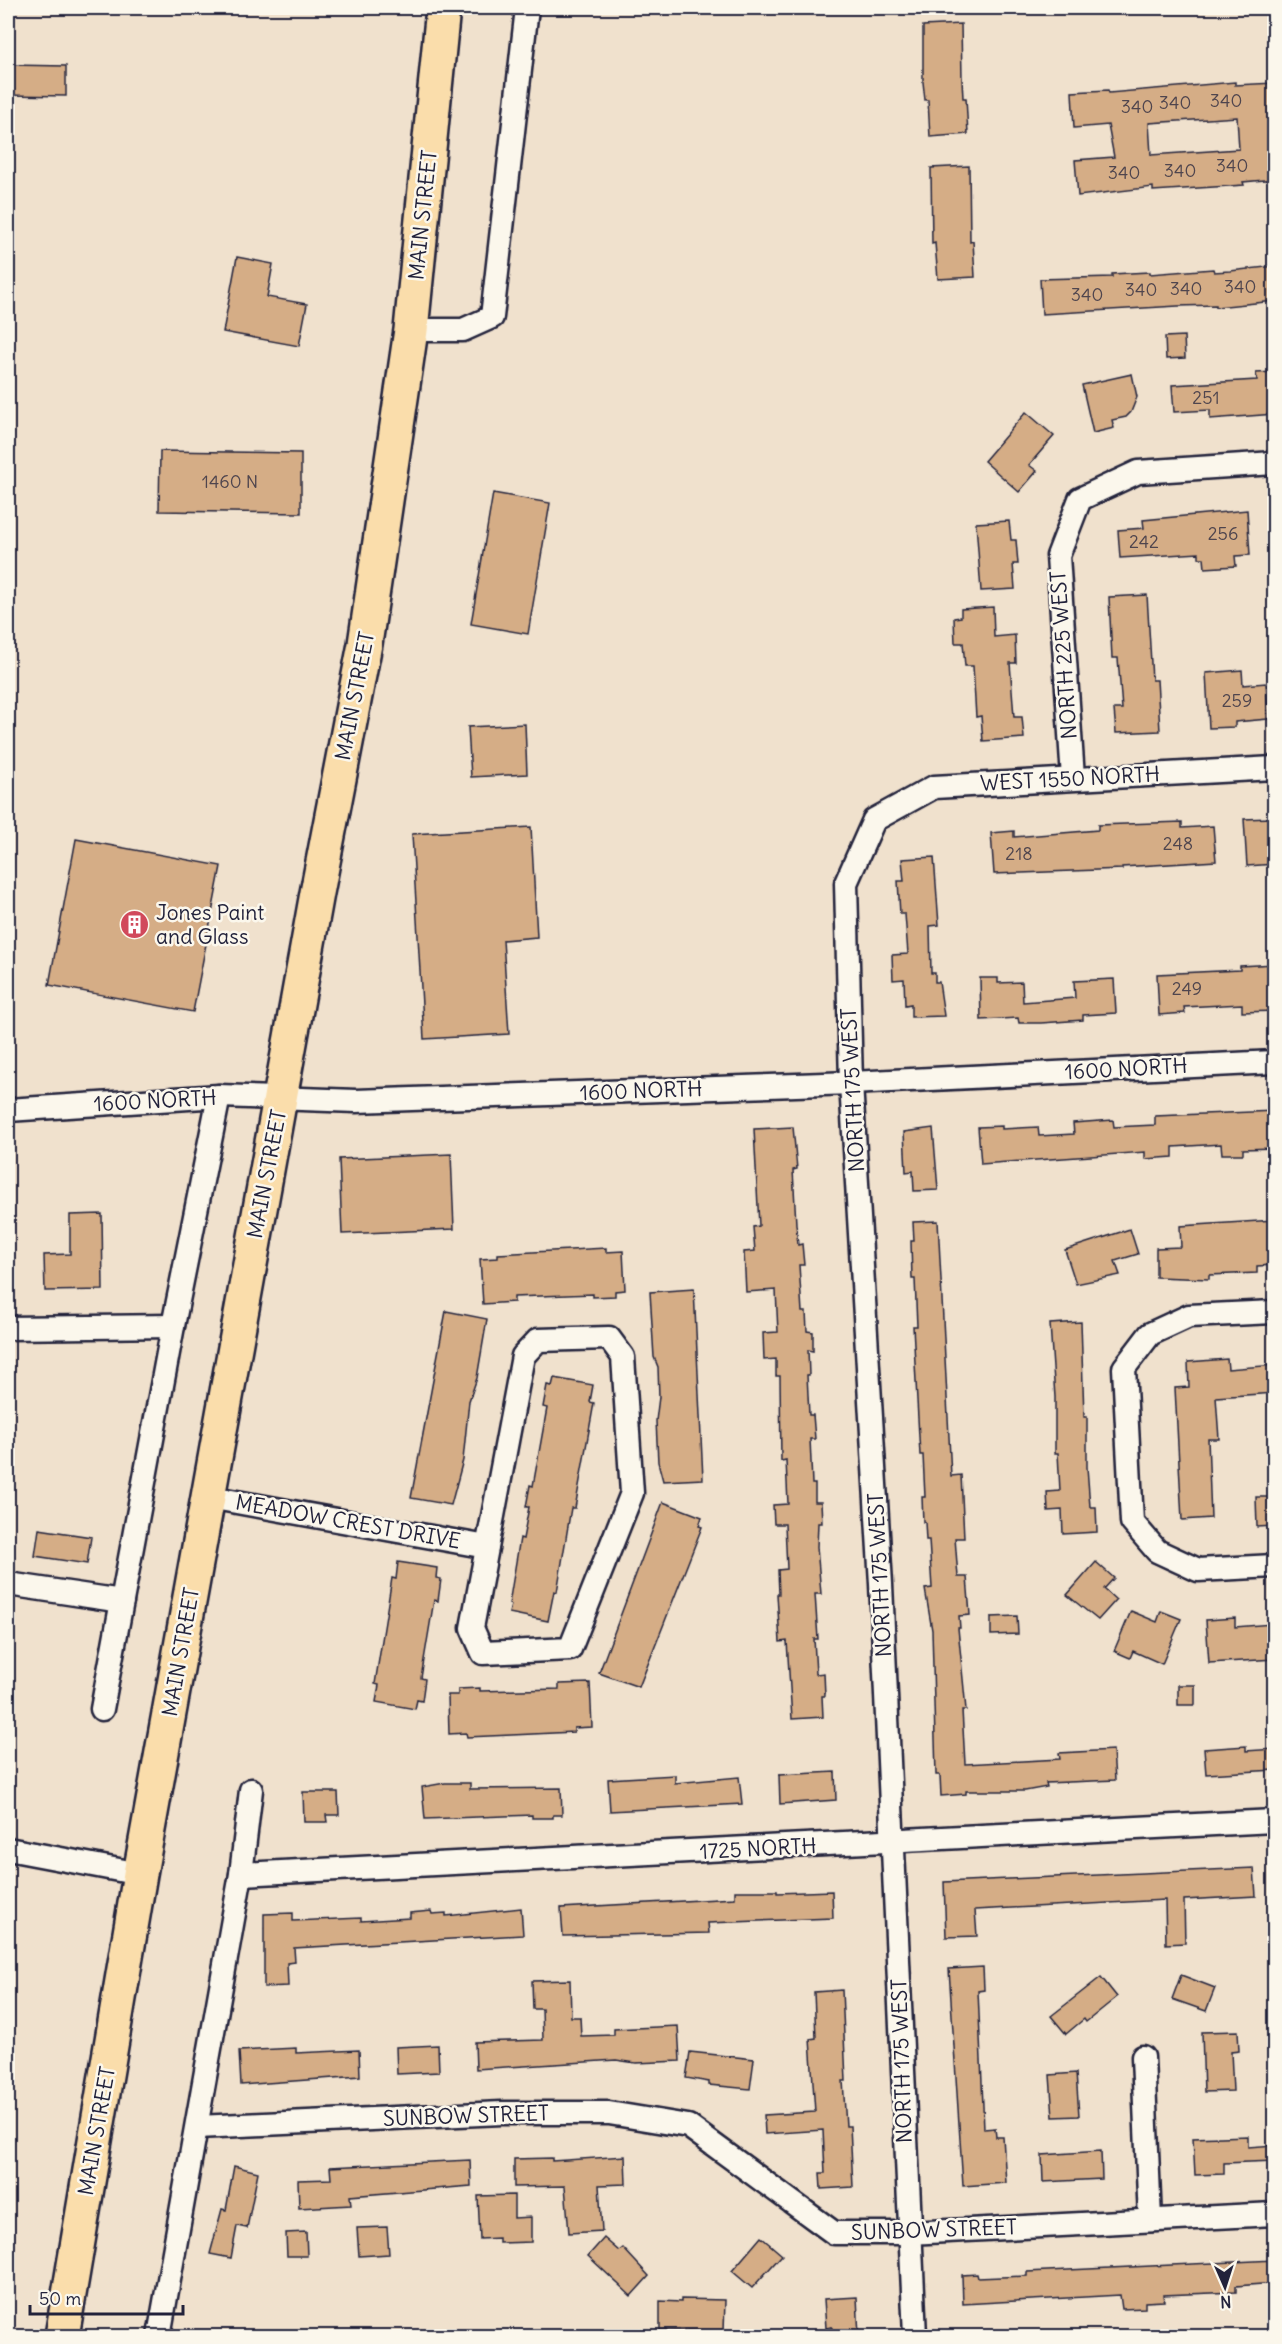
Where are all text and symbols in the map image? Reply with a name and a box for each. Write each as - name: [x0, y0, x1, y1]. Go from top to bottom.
- house number: 340: [1210, 89, 1242, 112]
- house number: 340: [1159, 91, 1191, 114]
- house number: 340: [1121, 95, 1153, 118]
- street label: MAIN STREET: [402, 149, 443, 281]
- house number: 340: [1216, 154, 1248, 177]
- house number: 340: [1164, 159, 1196, 182]
- house number: 340: [1108, 161, 1140, 184]
- house number: 340: [1224, 275, 1256, 298]
- house number: 340: [1170, 277, 1202, 300]
- house number: 340: [1125, 278, 1157, 301]
- house number: 340: [1071, 283, 1103, 306]
- house number: 251: [1192, 386, 1220, 409]
- house number: 1460 N: [202, 470, 258, 493]
- house number: 256: [1208, 522, 1238, 545]
- house number: 242: [1129, 530, 1159, 553]
- street label: NORTH 225 WEST: [1044, 570, 1083, 740]
- street label: MAIN STREET: [329, 629, 380, 763]
- house number: 259: [1222, 689, 1252, 712]
- street label: WEST 1550 NORTH: [979, 760, 1161, 797]
- house number: 248: [1163, 832, 1193, 855]
- house number: 218: [1005, 842, 1033, 865]
- place label: Jones Paint and Glass: [156, 899, 264, 950]
- building icon: Jones Paint and Glass: [119, 909, 151, 941]
- house number: 249: [1172, 977, 1202, 1000]
- street label: NORTH 175 WEST: [835, 1007, 870, 1173]
- street label: 1600 NORTH: [1064, 1052, 1188, 1085]
- street label: 1600 NORTH: [579, 1075, 703, 1106]
- street label: 1600 NORTH: [93, 1084, 217, 1117]
- street label: MAIN STREET: [241, 1107, 292, 1241]
- street label: MEADOW CREST DRIVE: [234, 1488, 463, 1555]
- street label: NORTH 175 WEST: [862, 1492, 897, 1658]
- street label: MAIN STREET: [156, 1585, 205, 1719]
- street label: 1725 NORTH: [699, 1832, 817, 1865]
- street label: NORTH 175 WEST: [885, 1978, 918, 2144]
- street label: MAIN STREET: [72, 2064, 121, 2198]
- street label: SUNBOW STREET: [383, 2099, 549, 2132]
- street label: SUNBOW STREET: [851, 2213, 1017, 2246]
- north arrow: [1195, 2257, 1255, 2317]
- scale bar: [30, 2278, 183, 2316]
- text: 50 m: [39, 2287, 81, 2310]
- text: N: [1220, 2292, 1232, 2312]

